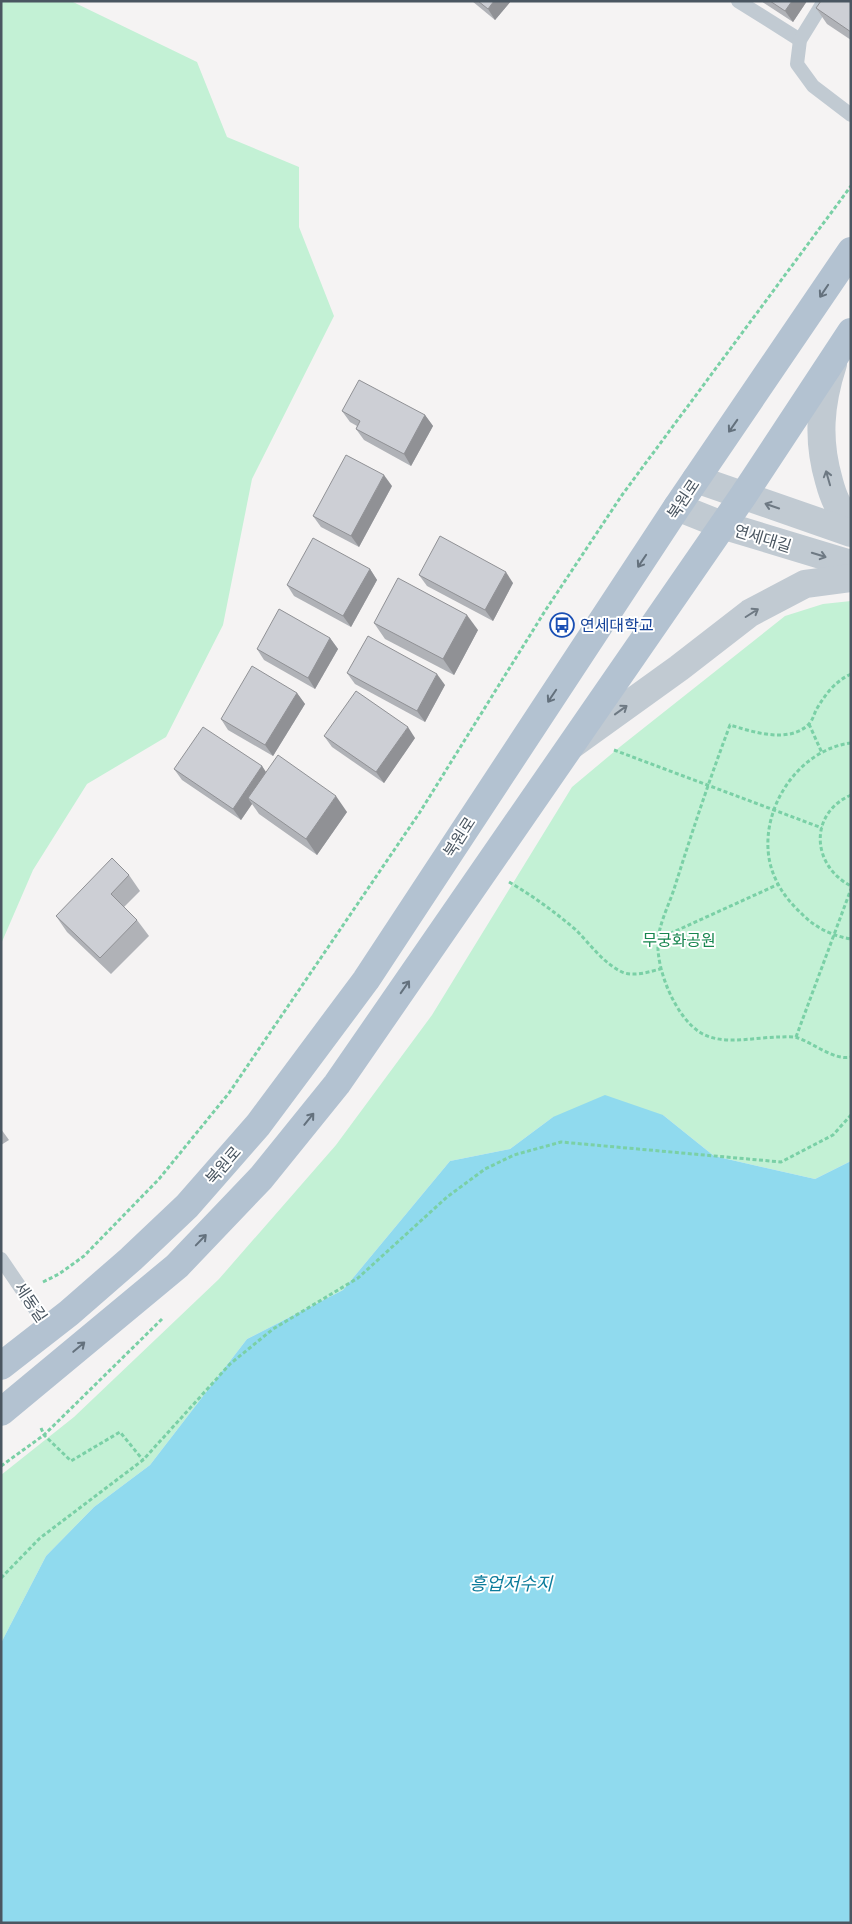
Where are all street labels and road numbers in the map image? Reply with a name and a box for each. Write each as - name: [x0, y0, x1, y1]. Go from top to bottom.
- street label: 북원로: [663, 475, 704, 523]
- street label: 연세대길: [732, 521, 794, 556]
- street label: 북원로: [439, 813, 480, 861]
- street label: 북원로: [202, 1142, 245, 1188]
- street label: 세동길: [10, 1279, 51, 1326]

